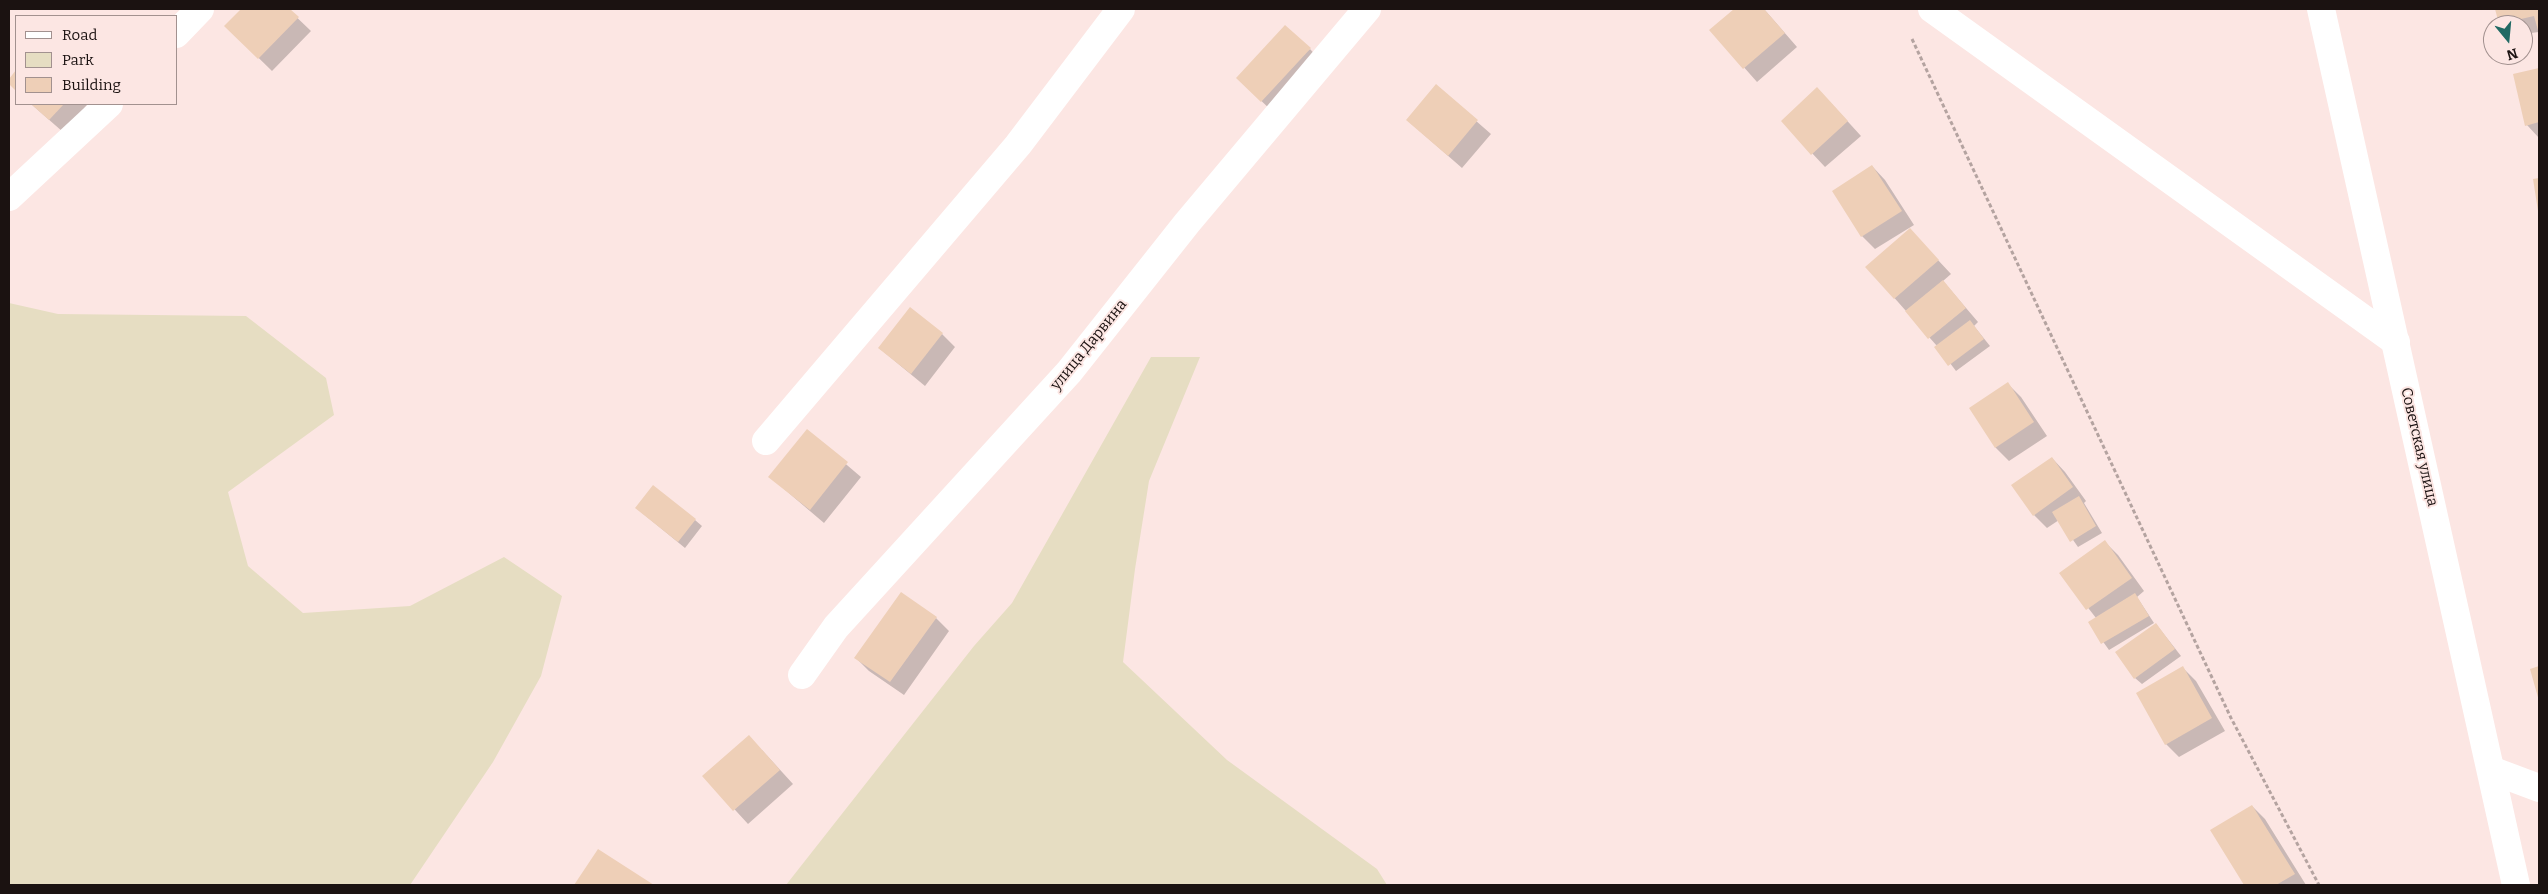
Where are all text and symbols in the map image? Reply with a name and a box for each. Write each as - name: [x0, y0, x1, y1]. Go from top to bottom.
- legend: [15, 15, 178, 105]
- north arrow: [2483, 15, 2533, 65]
- text: Road: [62, 26, 97, 44]
- text: N: [2505, 44, 2520, 64]
- text: Park: [62, 51, 94, 69]
- text: Building: [62, 76, 121, 94]
- street label: улица Дарвина: [1047, 296, 1131, 394]
- street label: Советская улица: [2397, 386, 2441, 508]

